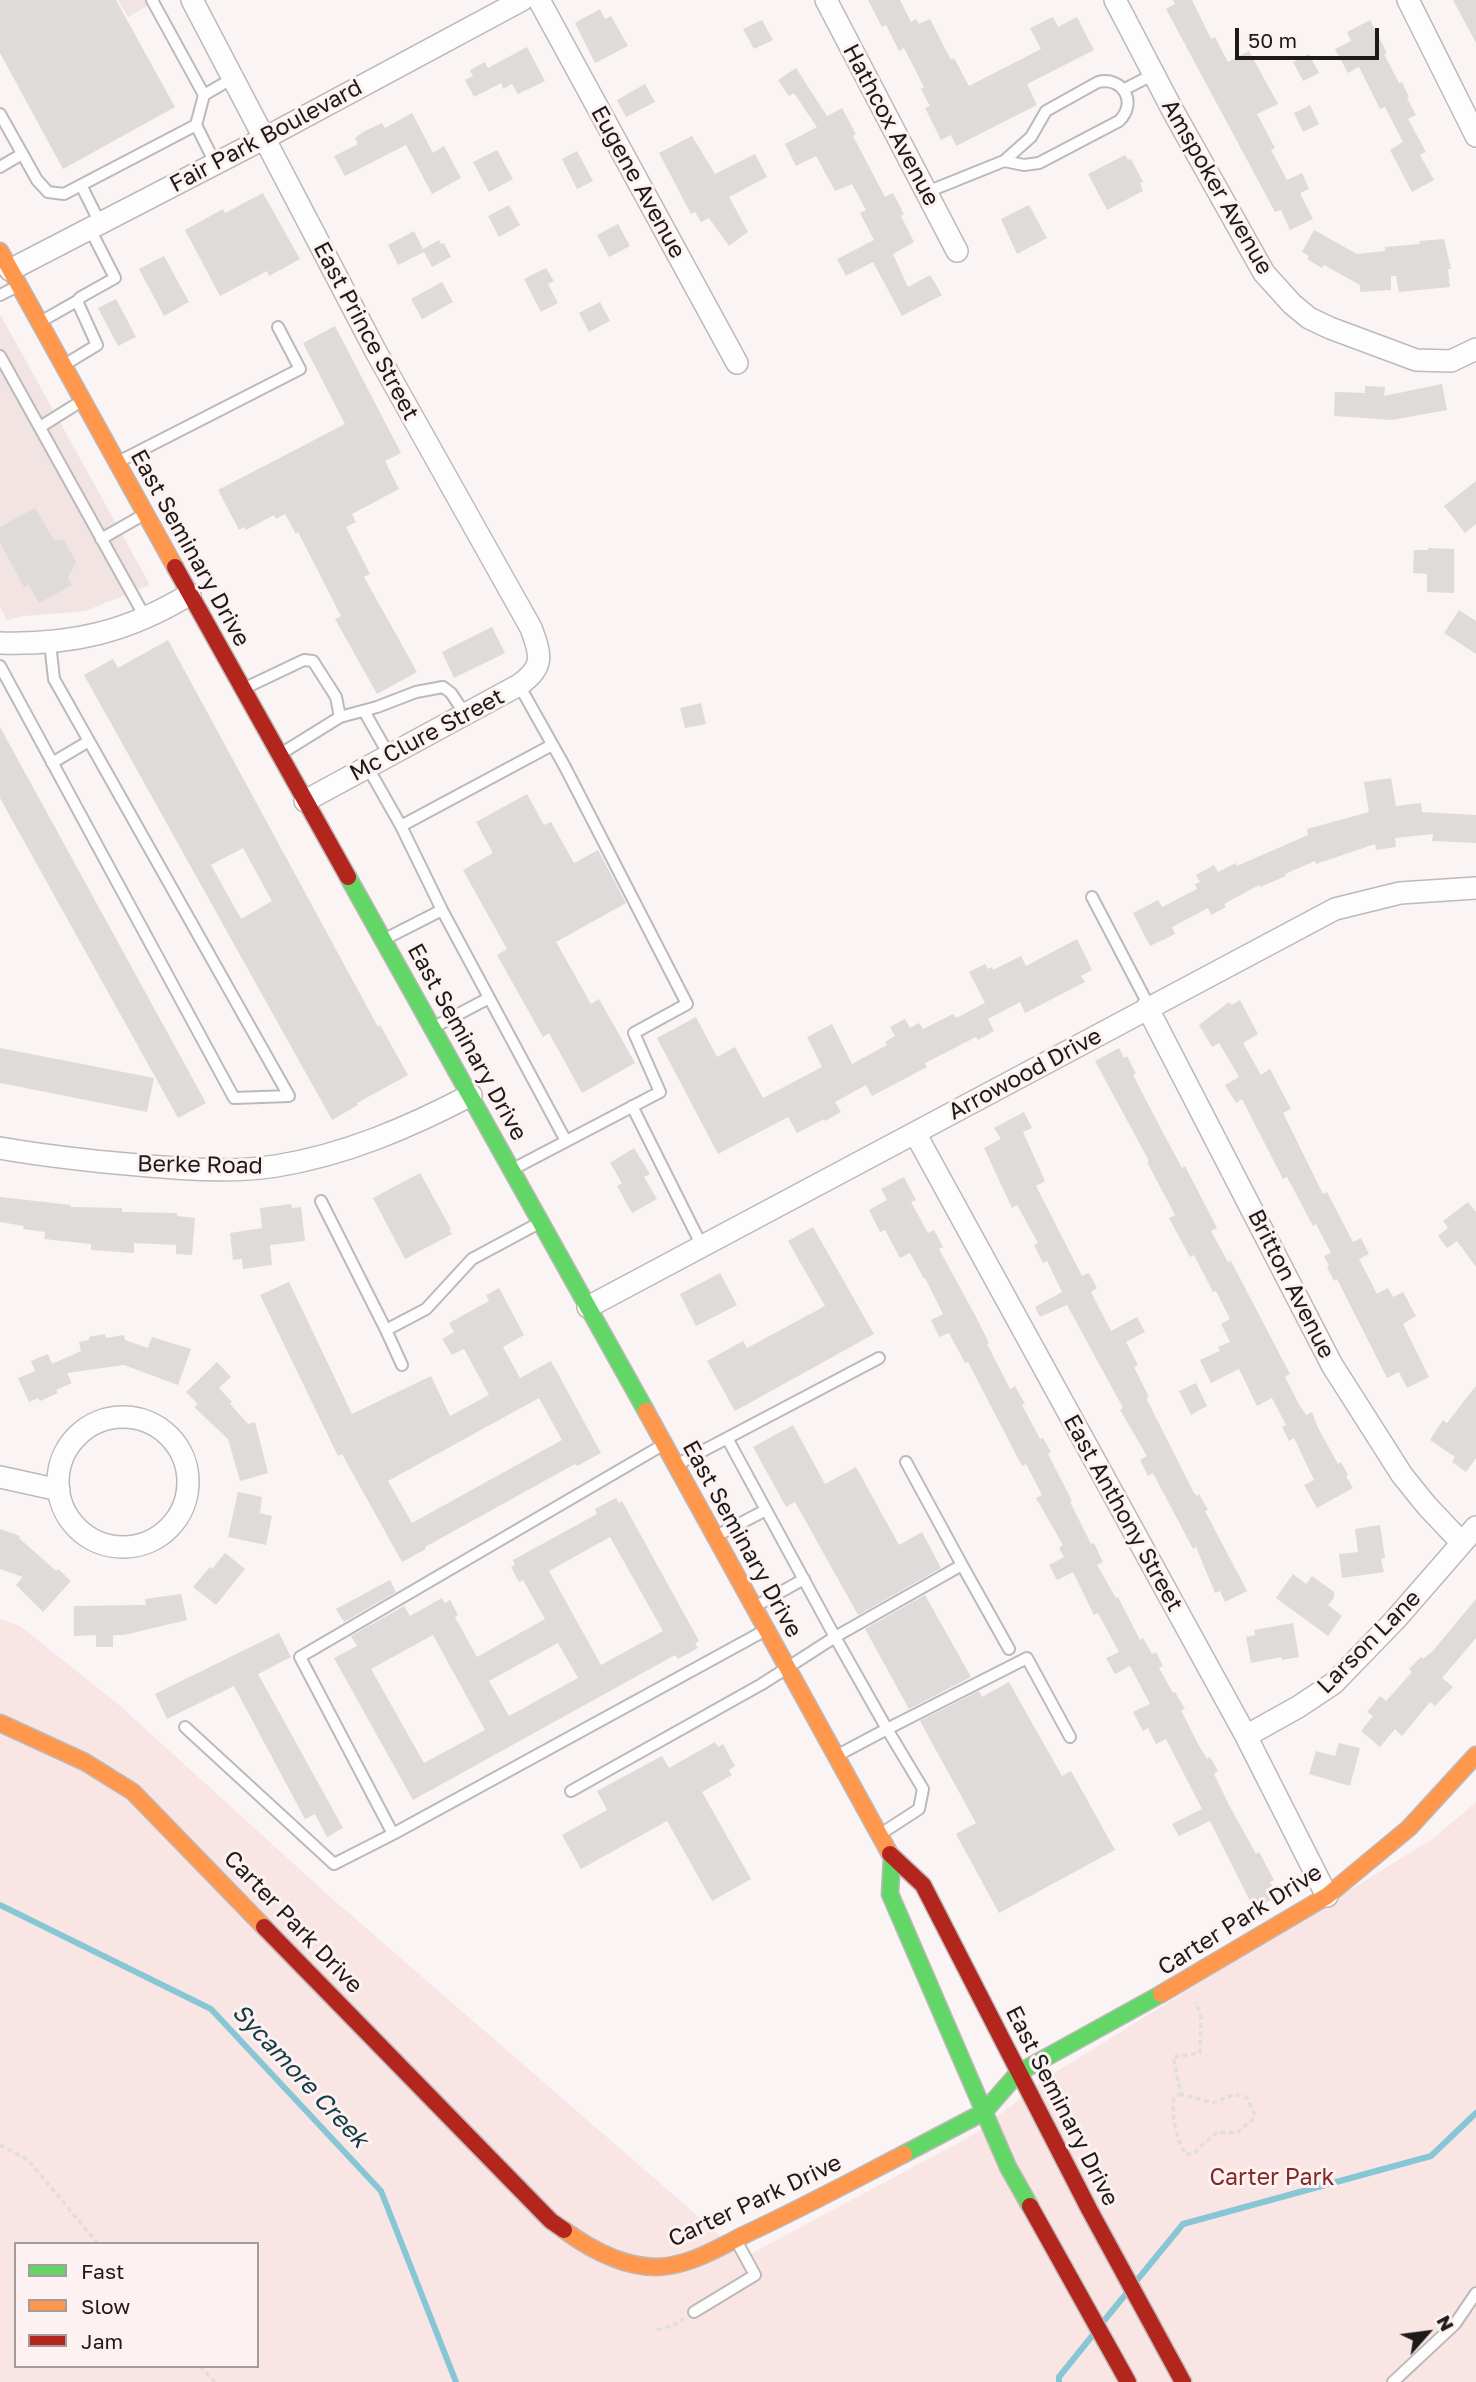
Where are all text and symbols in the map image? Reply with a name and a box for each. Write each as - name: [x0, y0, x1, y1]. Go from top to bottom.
- scale bar: [1238, 14, 1382, 58]
- text: 50 m: [1248, 27, 1297, 53]
- street label: Hathcox Avenue: [837, 39, 945, 211]
- street label: Fair Park Boulevard: [165, 74, 367, 198]
- street label: Amspoker Avenue: [1156, 94, 1278, 280]
- street label: Eugene Avenue: [585, 101, 691, 263]
- street label: East Prince Street: [307, 237, 425, 425]
- street label: East Seminary Drive: [124, 445, 256, 651]
- street label: Mc Clure Street: [345, 683, 509, 787]
- street label: East Seminary Drive: [401, 939, 533, 1145]
- street label: Arrowood Drive: [944, 1022, 1106, 1126]
- street label: Berke Road: [137, 1150, 263, 1180]
- street label: Britton Avenue: [1242, 1205, 1340, 1363]
- street label: East Anthony Street: [1057, 1410, 1189, 1616]
- street label: East Seminary Drive: [676, 1436, 808, 1642]
- street label: Larson Lane: [1312, 1585, 1426, 1699]
- street label: Carter Park Drive: [218, 1845, 368, 1999]
- street label: Carter Park Drive: [1153, 1859, 1327, 1981]
- water label: Sycamore Creek: [226, 1998, 374, 2154]
- street label: East Seminary Drive: [1000, 2001, 1124, 2211]
- street label: Carter Park Drive: [664, 2149, 846, 2253]
- park label: Carter Park: [1209, 2164, 1335, 2192]
- legend: [14, 2242, 259, 2368]
- text: Fast: [81, 2258, 124, 2284]
- text: Slow: [81, 2293, 130, 2319]
- north arrow: [1392, 2298, 1462, 2368]
- text: N: [1432, 2311, 1460, 2335]
- text: Jam: [81, 2328, 123, 2354]

